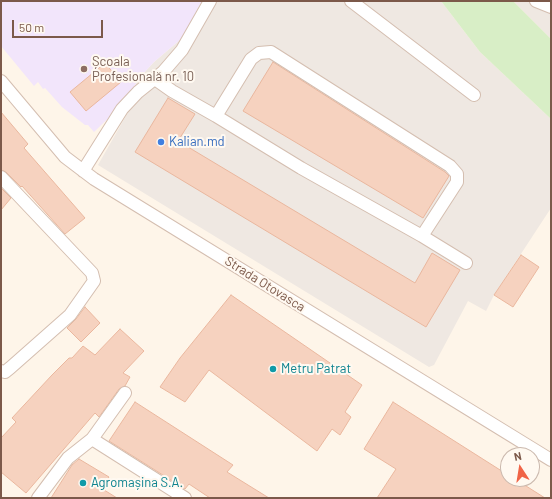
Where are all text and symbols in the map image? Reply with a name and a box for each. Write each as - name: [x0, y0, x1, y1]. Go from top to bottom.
- scale bar: [14, 12, 105, 38]
- text: 50 m: [19, 20, 44, 34]
- place label: Școala Profesională nr. 10: [92, 54, 194, 85]
- marker: Școala Profesională nr. 10: [79, 64, 89, 74]
- place label: Kalian.md: [169, 134, 225, 150]
- marker: Kalian.md: [156, 137, 166, 147]
- street label: Strada Otovasca: [222, 253, 308, 315]
- place label: Metru Patrat: [281, 361, 351, 377]
- marker: Metru Patrat: [268, 364, 278, 374]
- north arrow: [500, 447, 540, 487]
- text: N: [513, 449, 523, 463]
- place label: Agromașina S.A.: [91, 475, 183, 491]
- marker: Agromașina S.A.: [78, 478, 88, 488]

